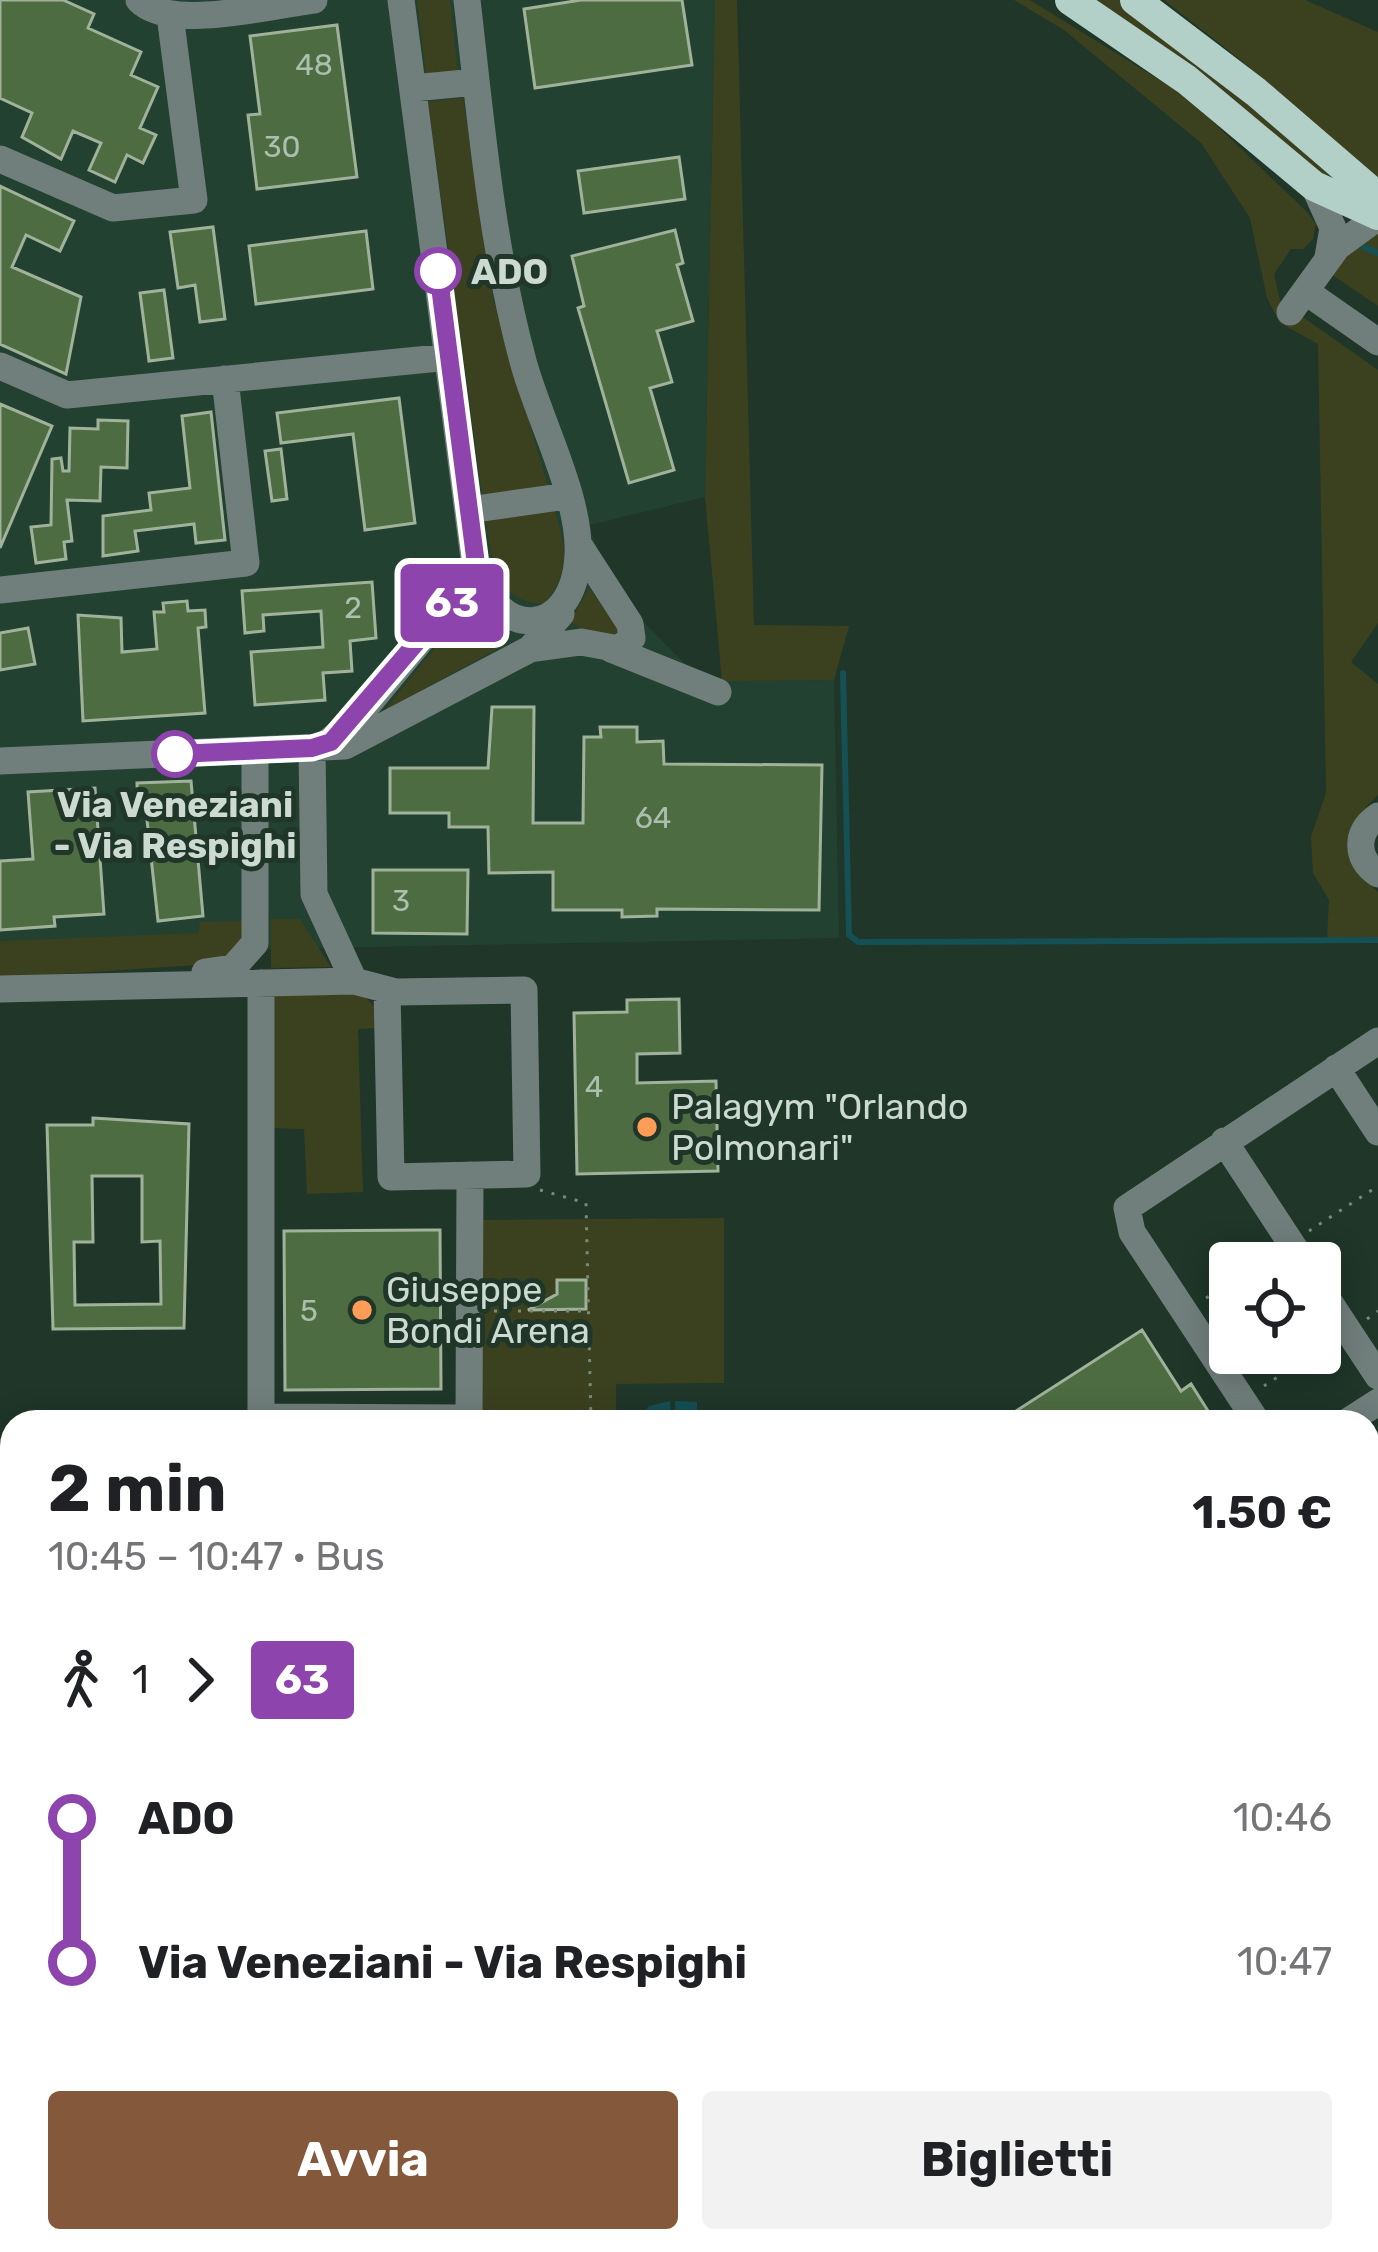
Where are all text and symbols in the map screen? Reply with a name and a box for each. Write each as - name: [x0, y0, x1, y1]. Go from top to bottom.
- house number: 48: [295, 47, 333, 83]
- house number: 30: [263, 129, 301, 165]
- marker: ADO: [416, 249, 460, 293]
- place label: ADO: [471, 250, 548, 293]
- line badge: 63: [398, 564, 506, 642]
- text: 63: [424, 578, 480, 628]
- house number: 2: [344, 590, 362, 626]
- marker: Via Veneziani - Via Respighi: [153, 732, 197, 776]
- place label: Via Veneziani - Via Respighi: [53, 783, 297, 867]
- house number: 64: [635, 800, 671, 836]
- house number: 3: [392, 883, 410, 919]
- house number: 4: [585, 1069, 603, 1105]
- place label: Palagym "Orlando Polmonari": [671, 1085, 968, 1169]
- marker: Palagym "Orlando Polmonari": [634, 1114, 660, 1140]
- map controls: [1209, 1242, 1341, 1374]
- button: locate: [1209, 1242, 1341, 1374]
- place label: Giuseppe Bondi Arena: [386, 1268, 590, 1352]
- house number: 5: [300, 1293, 318, 1329]
- marker: Giuseppe Bondi Arena: [349, 1297, 375, 1323]
- text: 2 min: [48, 1449, 227, 1528]
- text: 1.50 €: [1192, 1486, 1332, 1539]
- text: 10:45 – 10:47 · Bus: [48, 1534, 385, 1580]
- icon: walk: [48, 1647, 114, 1713]
- icon: forward: [167, 1647, 233, 1713]
- text: 63: [275, 1655, 330, 1705]
- text: 1: [132, 1657, 149, 1703]
- text: ADO: [138, 1792, 234, 1845]
- text: 10:46: [1233, 1795, 1332, 1841]
- text: Via Veneziani - Via Respighi: [138, 1936, 747, 1989]
- text: 10:47: [1237, 1939, 1332, 1985]
- button: Avvia: [48, 2091, 678, 2229]
- button: Biglietti: [702, 2091, 1332, 2229]

